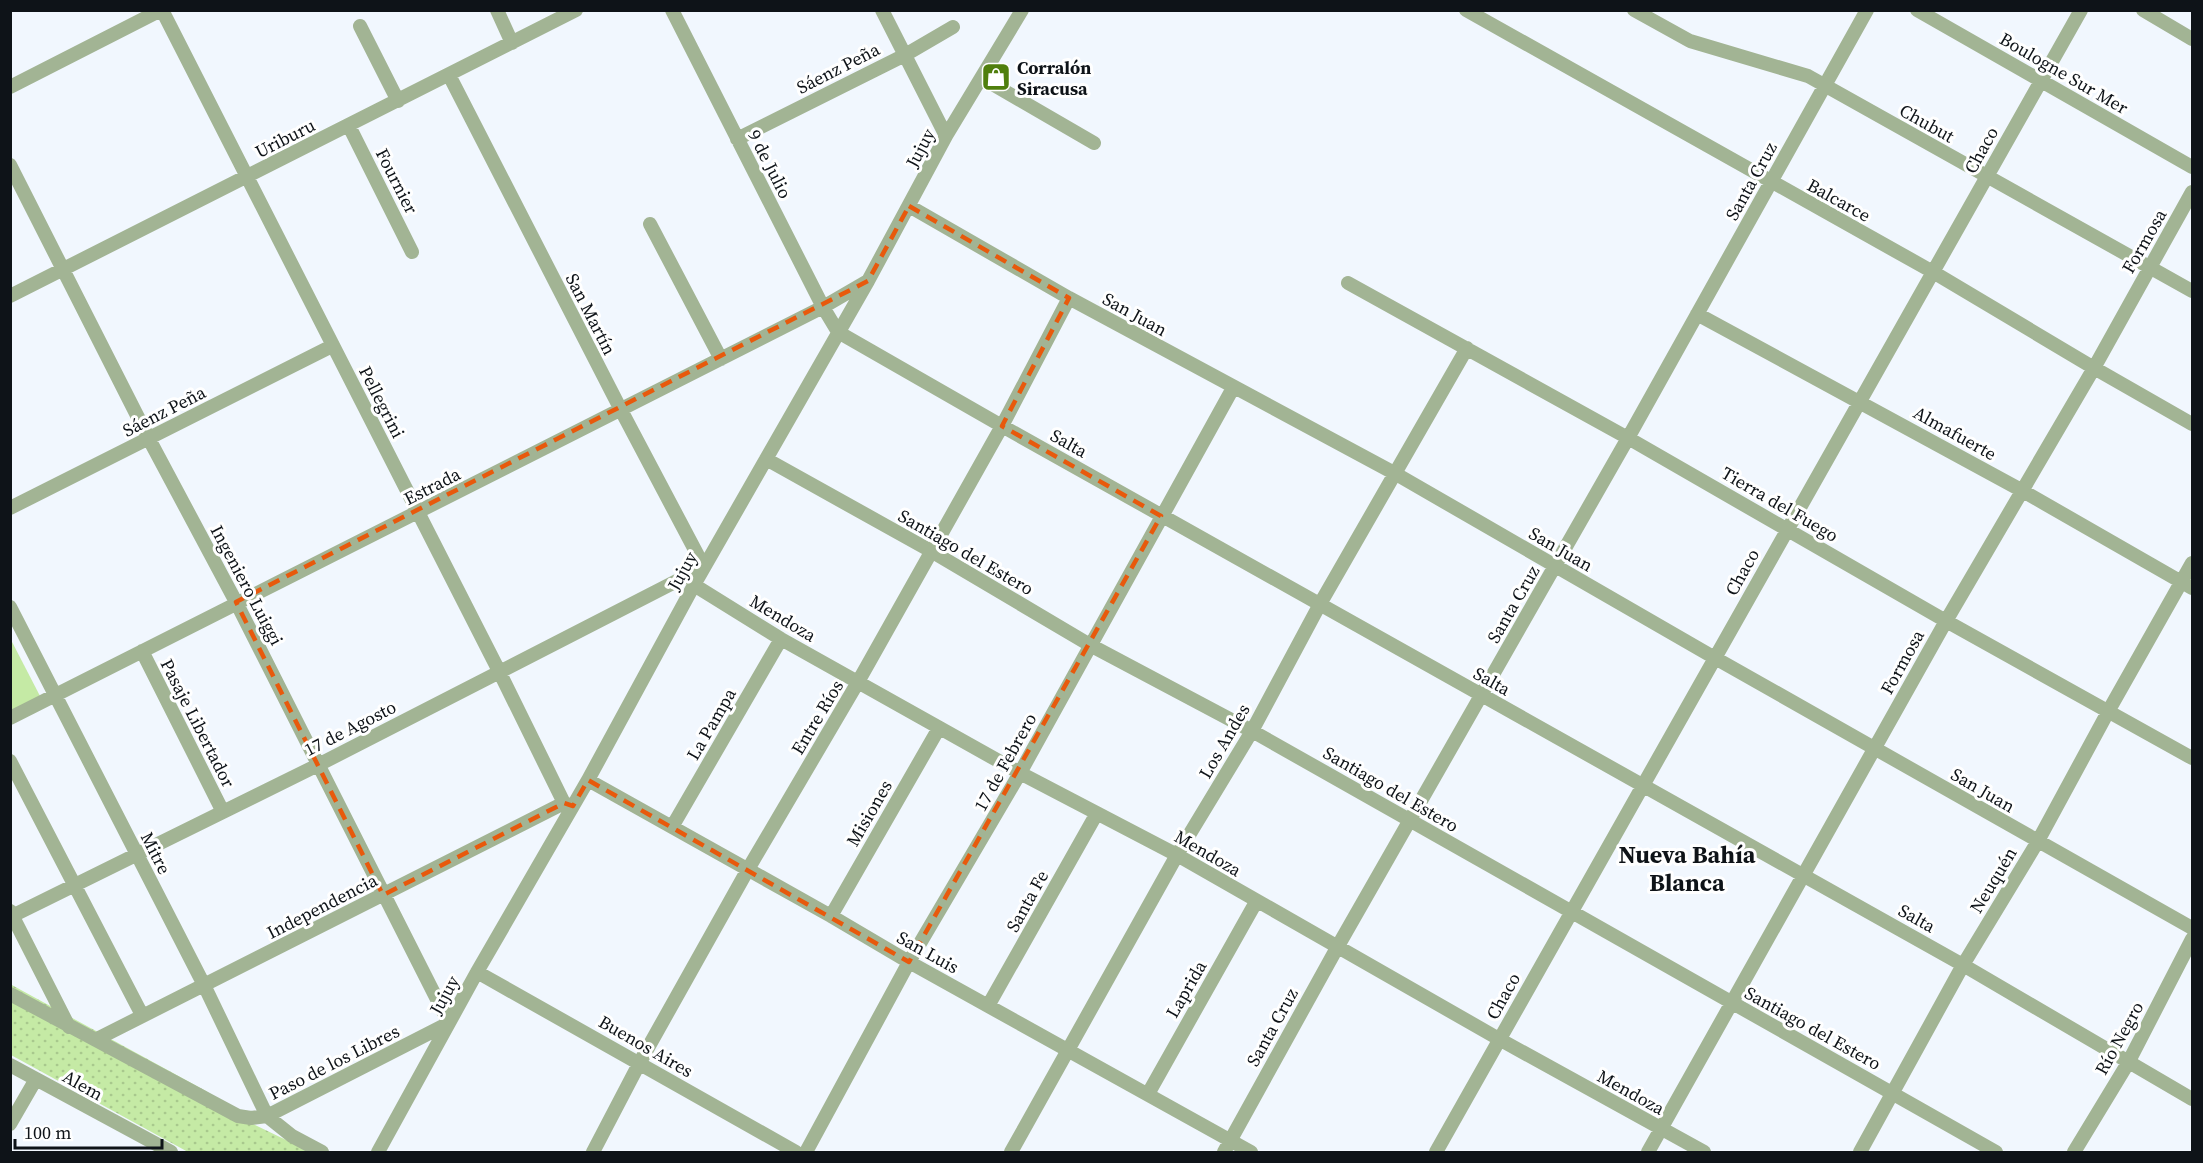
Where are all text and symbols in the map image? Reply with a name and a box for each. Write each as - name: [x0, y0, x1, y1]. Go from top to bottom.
- street label: Boulogne Sur Mer: [1995, 26, 2133, 120]
- street label: Sáenz Peña: [792, 36, 885, 100]
- place label: Corralón Siracusa: [1017, 55, 1091, 101]
- shop icon: Corralón Siracusa: [980, 61, 1012, 93]
- street label: Chubut: [1895, 98, 1959, 148]
- street label: Uriburu: [251, 112, 319, 164]
- street label: Chaco: [1958, 122, 2004, 178]
- street label: Jujuy: [899, 123, 941, 173]
- street label: 9 de Julio: [742, 125, 798, 203]
- street label: Santa Cruz: [1719, 137, 1783, 225]
- street label: Fournier: [370, 144, 424, 218]
- street label: Balcarce: [1803, 172, 1875, 228]
- street label: Formosa: [2116, 204, 2173, 278]
- street label: San Martín: [560, 269, 622, 359]
- street label: San Juan: [1098, 286, 1172, 342]
- street label: Pellegrini: [353, 362, 411, 442]
- street label: Sáenz Peña: [118, 379, 211, 443]
- street label: Almafuerte: [1909, 400, 2001, 466]
- street label: Salta: [1046, 423, 1093, 464]
- street label: Tierra del Fuego: [1717, 460, 1843, 548]
- street label: Estrada: [399, 461, 465, 511]
- street label: Santiago del Estero: [894, 503, 1038, 601]
- street label: Ingeniero Luiggi: [205, 520, 289, 650]
- street label: San Juan: [1524, 521, 1598, 577]
- street label: Chaco: [1719, 544, 1765, 600]
- street label: Jujuy: [661, 546, 703, 596]
- street label: Santa Cruz: [1481, 561, 1545, 647]
- street label: Mendoza: [745, 588, 822, 648]
- street label: Formosa: [1874, 624, 1930, 699]
- street label: Pasaje Libertador: [155, 654, 241, 792]
- street label: Salta: [1469, 661, 1516, 702]
- street label: Entre Ríos: [785, 675, 849, 759]
- street label: La Pampa: [680, 683, 742, 765]
- street label: 17 de Agosto: [300, 694, 400, 762]
- street label: Los Andes: [1193, 699, 1256, 783]
- street label: 17 de Febrero: [968, 708, 1042, 816]
- street label: Santiago del Estero: [1319, 740, 1463, 838]
- street label: San Juan: [1946, 762, 2020, 818]
- street label: Misiones: [840, 775, 898, 851]
- street label: Mendoza: [1170, 824, 1247, 883]
- street label: Mitre: [135, 828, 177, 878]
- district label: Nueva Bahía Blanca: [1619, 838, 1756, 899]
- street label: Neuquén: [1964, 842, 2023, 918]
- street label: Santa Fe: [1000, 866, 1054, 936]
- street label: Independencia: [262, 867, 382, 945]
- street label: Salta: [1894, 898, 1941, 939]
- street label: San Luis: [892, 925, 964, 979]
- street label: Laprida: [1160, 955, 1213, 1022]
- street label: Chaco: [1480, 968, 1526, 1024]
- street label: Jujuy: [423, 970, 465, 1020]
- street label: Santiago del Estero: [1740, 980, 1886, 1076]
- street label: Santa Cruz: [1240, 983, 1304, 1071]
- street label: Río Negro: [2089, 997, 2149, 1079]
- street label: Buenos Aires: [594, 1009, 698, 1083]
- street label: Paso de los Libres: [264, 1018, 404, 1106]
- street label: Mendoza: [1593, 1063, 1670, 1121]
- street label: Alem: [58, 1064, 108, 1106]
- scale bar: [15, 1112, 162, 1150]
- text: 100 m: [24, 1120, 71, 1145]

